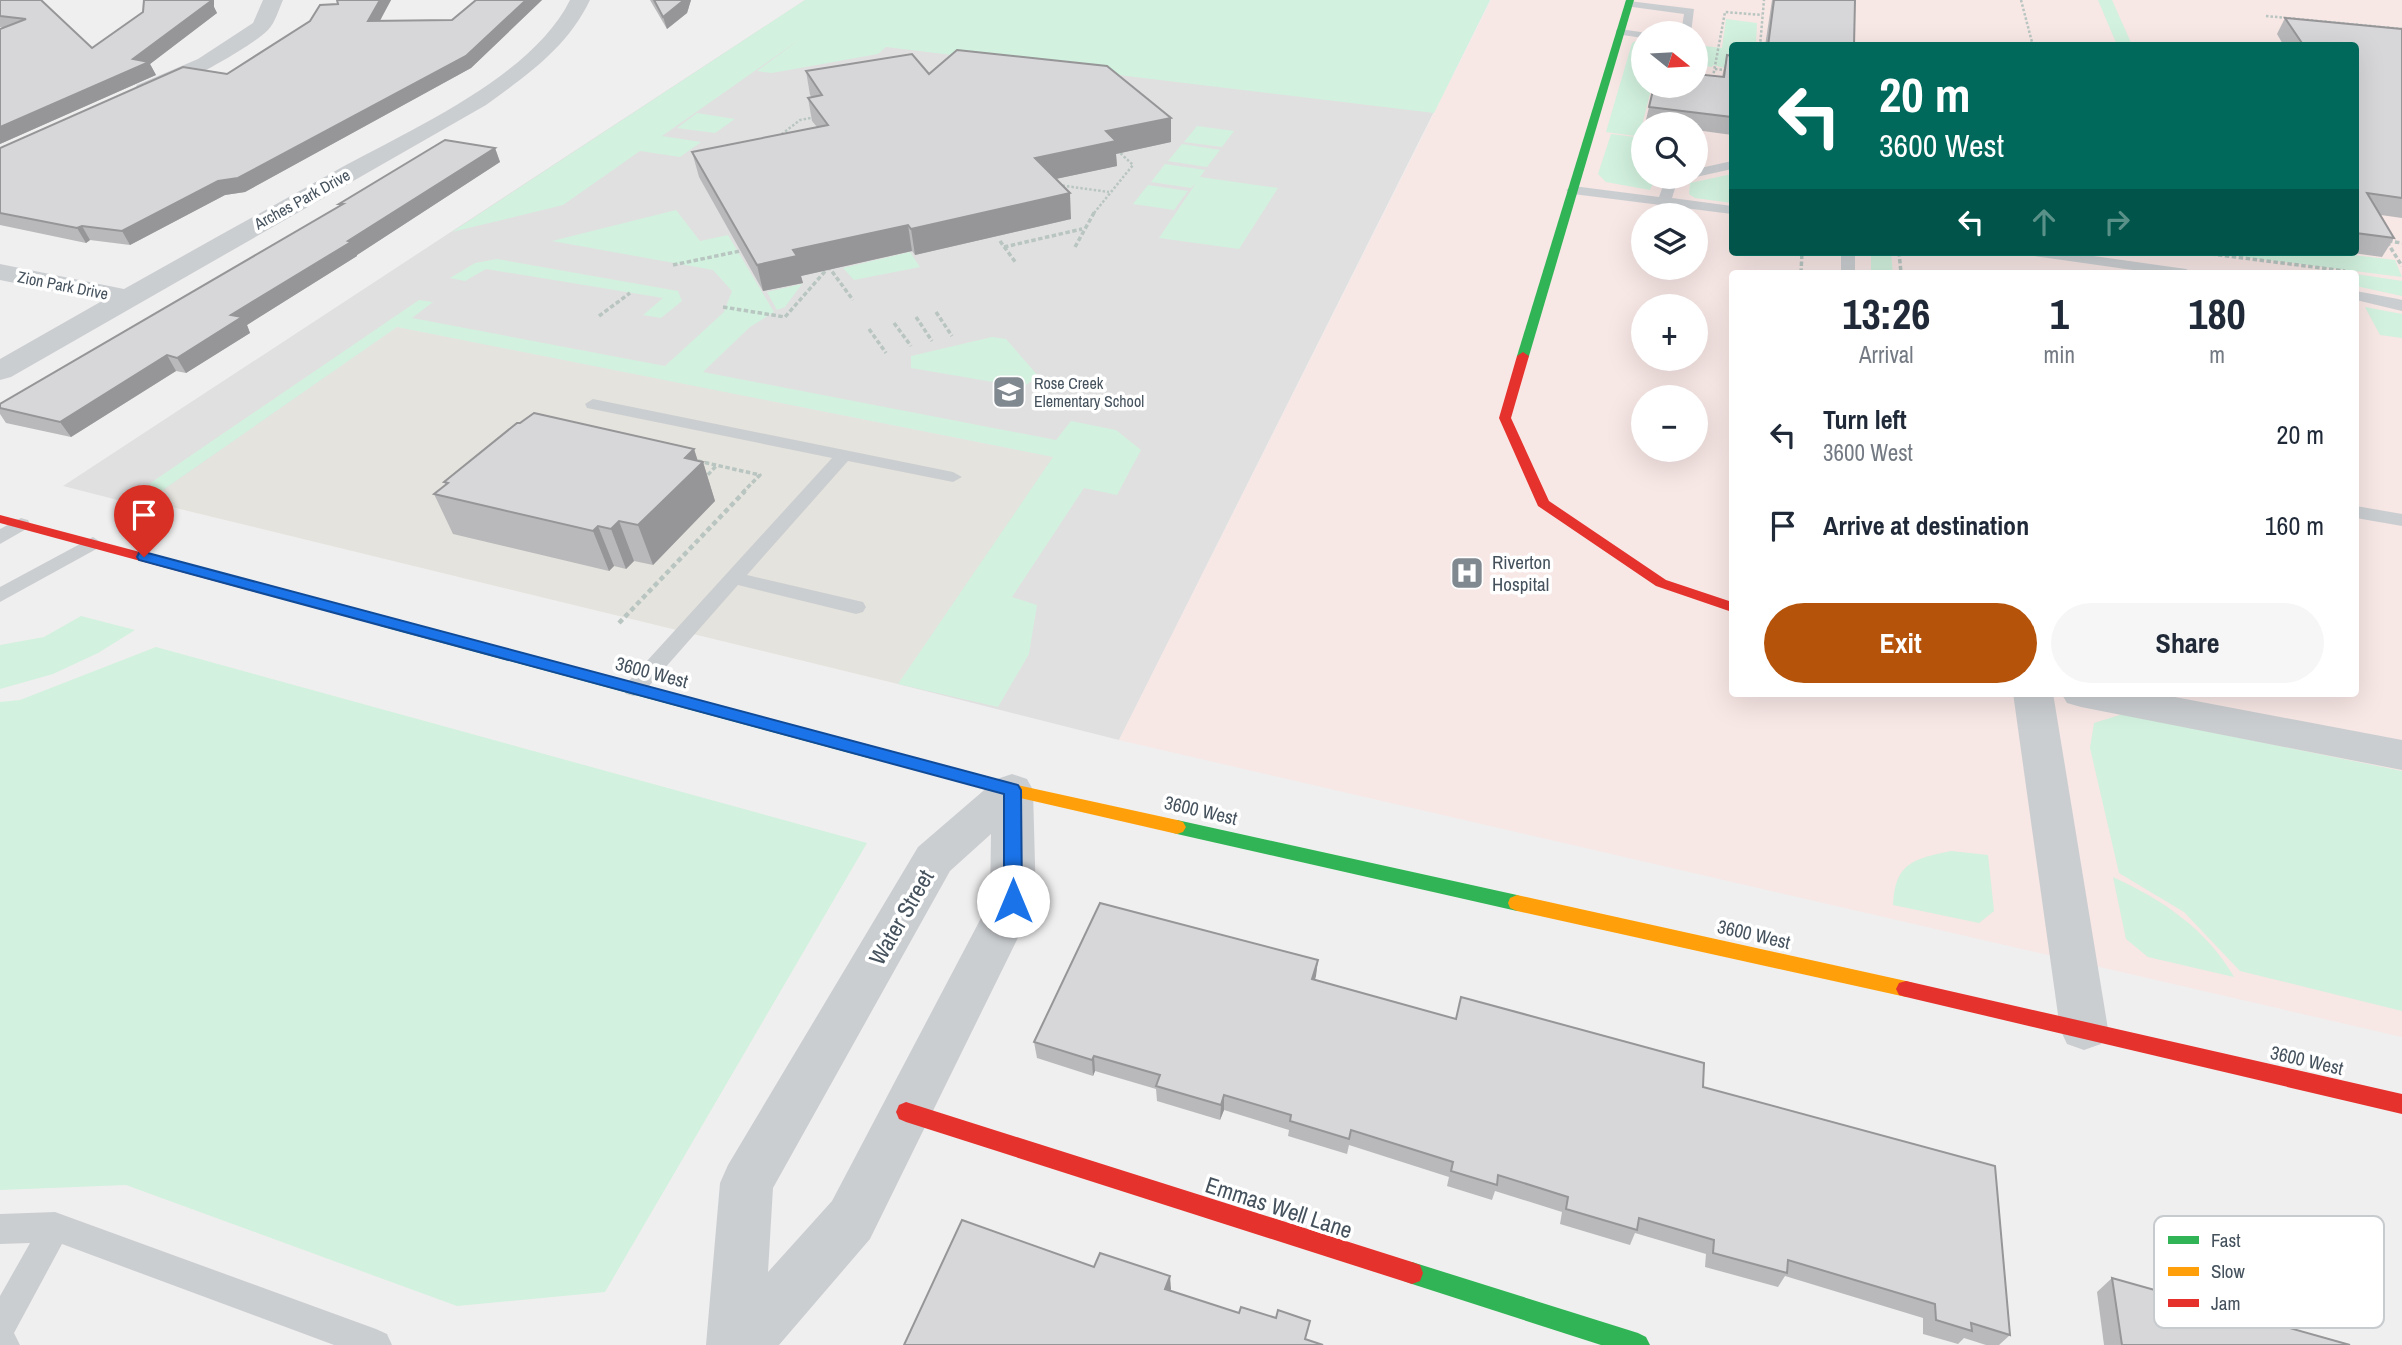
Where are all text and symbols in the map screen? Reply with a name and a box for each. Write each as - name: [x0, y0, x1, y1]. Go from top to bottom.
- north arrow: [1631, 21, 1708, 98]
- map controls: [1631, 21, 1708, 462]
- text: 20 m: [1879, 61, 1971, 127]
- icon: left: [1764, 70, 1855, 161]
- button: search: [1631, 112, 1708, 189]
- text: 3600 West: [1879, 124, 2004, 167]
- street label: Arches Park Drive: [249, 164, 354, 235]
- button: layers: [1631, 203, 1708, 280]
- icon: left: [1952, 203, 1990, 241]
- icon: ahead: [2025, 203, 2063, 241]
- icon: right: [2098, 203, 2136, 241]
- street label: Zion Park Drive: [16, 265, 110, 305]
- text: 13:26: [1842, 286, 1930, 342]
- text: 1: [2050, 286, 2069, 342]
- text: 180: [2188, 286, 2246, 342]
- button: +: [1631, 294, 1708, 371]
- text: Arrival: [1859, 339, 1914, 370]
- text: min: [2044, 339, 2075, 370]
- text: m: [2209, 339, 2225, 370]
- place label: Rose Creek Elementary School: [1034, 372, 1144, 412]
- school or university icon: Rose Creek Elementary School: [990, 373, 1028, 411]
- button: −: [1631, 385, 1708, 462]
- text: Turn left: [1823, 402, 1907, 437]
- icon: left: [1764, 416, 1802, 454]
- text: 20 m: [2277, 417, 2324, 452]
- text: 3600 West: [1823, 437, 1913, 468]
- pin: [114, 485, 174, 557]
- icon: arrive: [125, 496, 163, 534]
- icon: arrive: [1764, 507, 1802, 545]
- text: Arrive at destination: [1823, 508, 2029, 543]
- text: 160 m: [2265, 508, 2324, 543]
- place label: Riverton Hospital: [1492, 549, 1551, 597]
- hospital icon: Riverton Hospital: [1448, 554, 1486, 592]
- button: Exit: [1764, 603, 2037, 683]
- button: Share: [2051, 603, 2324, 683]
- street label: 3600 West: [613, 650, 692, 694]
- street label: 3600 West: [1162, 789, 1241, 831]
- street label: Water Street: [861, 864, 941, 970]
- position arrow: [976, 864, 1050, 938]
- street label: 3600 West: [1715, 913, 1794, 955]
- street label: 3600 West: [2268, 1039, 2347, 1081]
- street label: Emmas Well Lane: [1202, 1169, 1356, 1245]
- legend: [2154, 1216, 2384, 1328]
- text: Fast: [2211, 1227, 2241, 1253]
- text: Slow: [2211, 1258, 2246, 1284]
- text: Jam: [2211, 1290, 2240, 1316]

